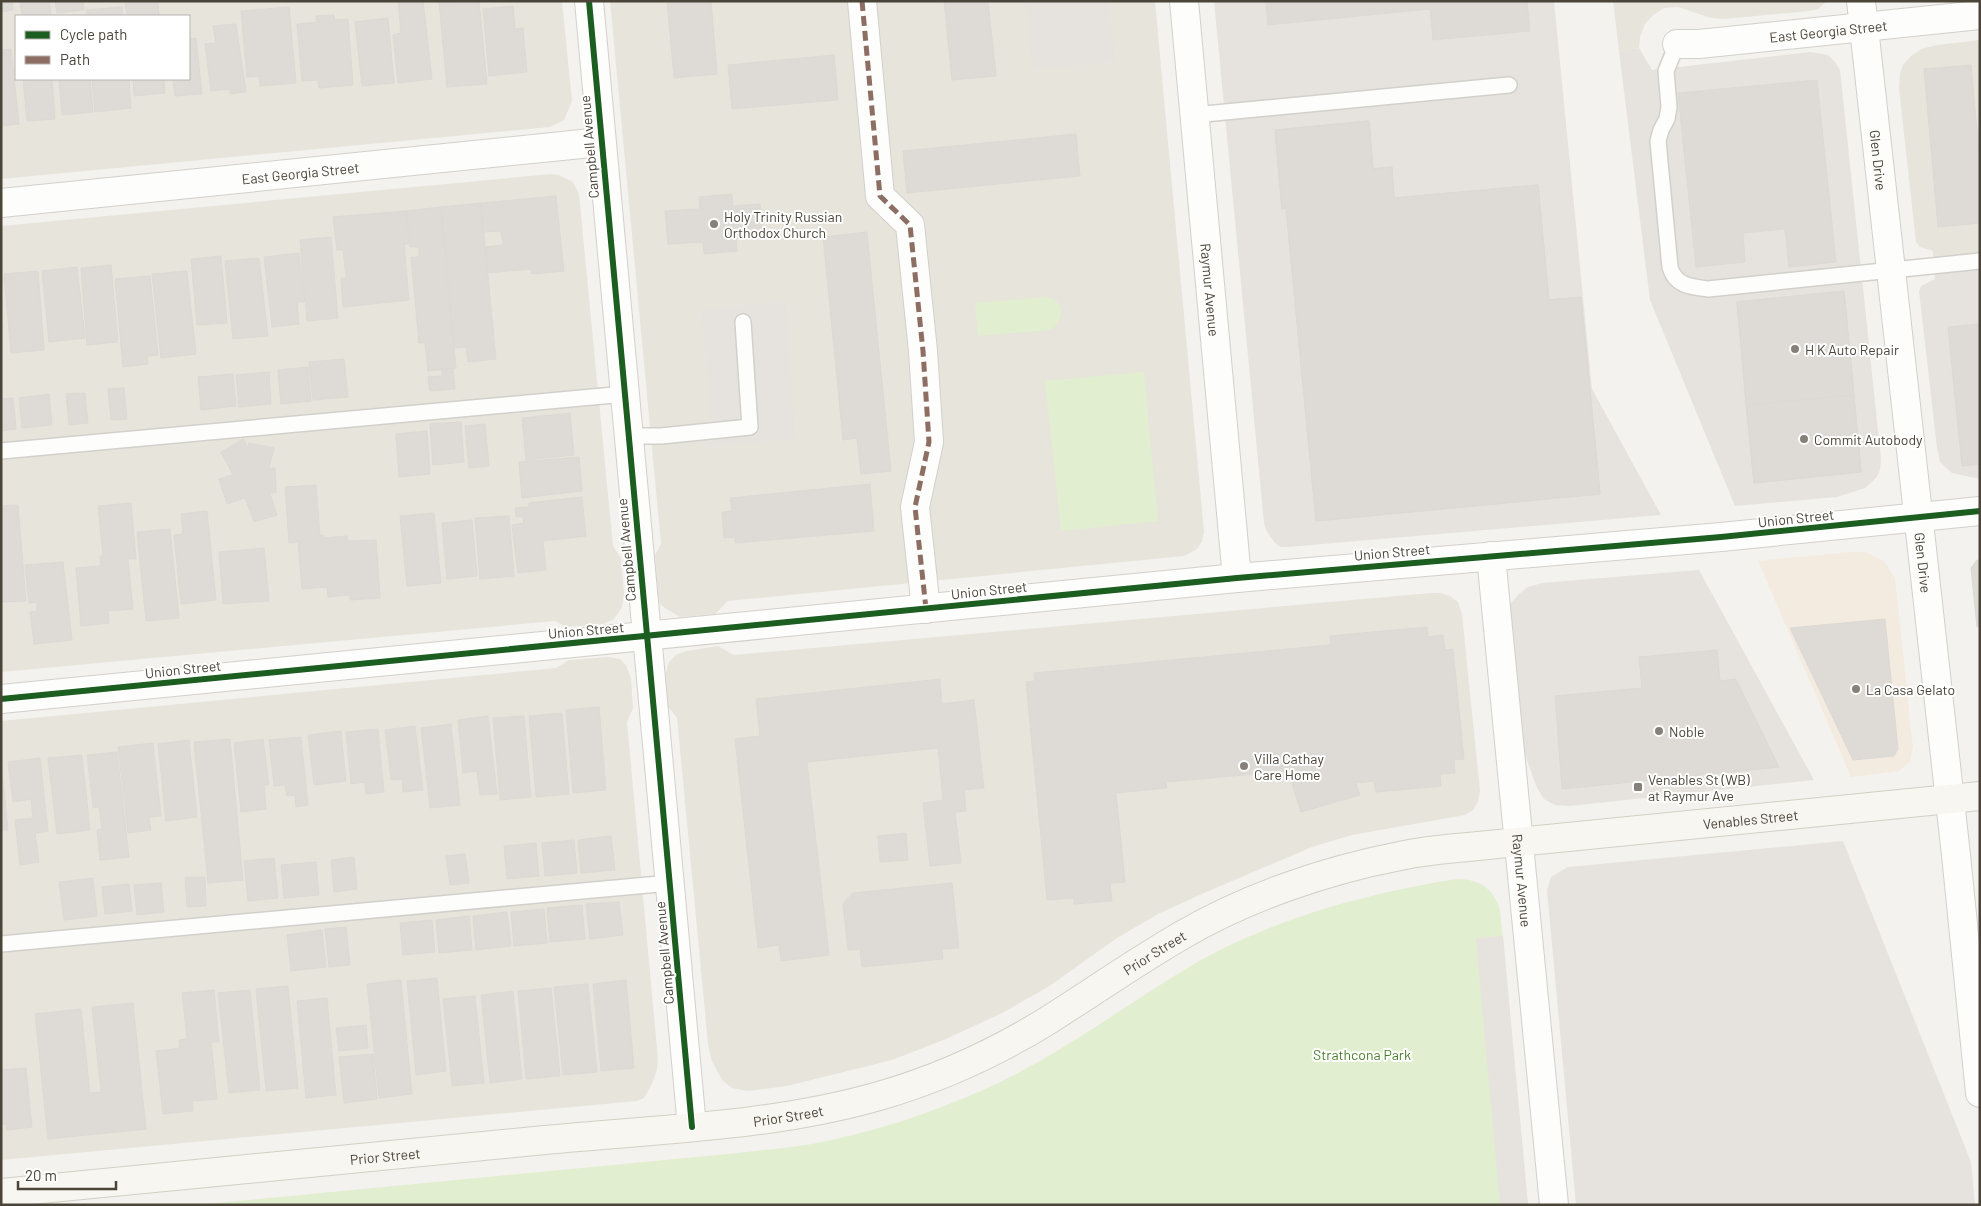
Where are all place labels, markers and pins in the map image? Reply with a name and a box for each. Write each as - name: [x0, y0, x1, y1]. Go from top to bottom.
- place label: Holy Trinity Russian Orthodox Church: [724, 208, 842, 241]
- marker: Holy Trinity Russian Orthodox Church: [708, 218, 720, 230]
- place label: H K Auto Repair: [1805, 341, 1899, 358]
- marker: H K Auto Repair: [1789, 343, 1801, 355]
- place label: Commit Autobody: [1814, 431, 1923, 448]
- marker: Commit Autobody: [1798, 433, 1810, 445]
- place label: La Casa Gelato: [1866, 681, 1955, 698]
- marker: La Casa Gelato: [1850, 683, 1862, 695]
- place label: Noble: [1669, 723, 1704, 740]
- marker: Noble: [1653, 725, 1665, 737]
- place label: Villa Cathay Care Home: [1254, 750, 1324, 783]
- marker: Villa Cathay Care Home: [1238, 760, 1250, 772]
- place label: Venables St (WB) at Raymur Ave: [1648, 771, 1750, 804]
- marker: Venables St (WB) at Raymur Ave: [1632, 781, 1644, 793]

